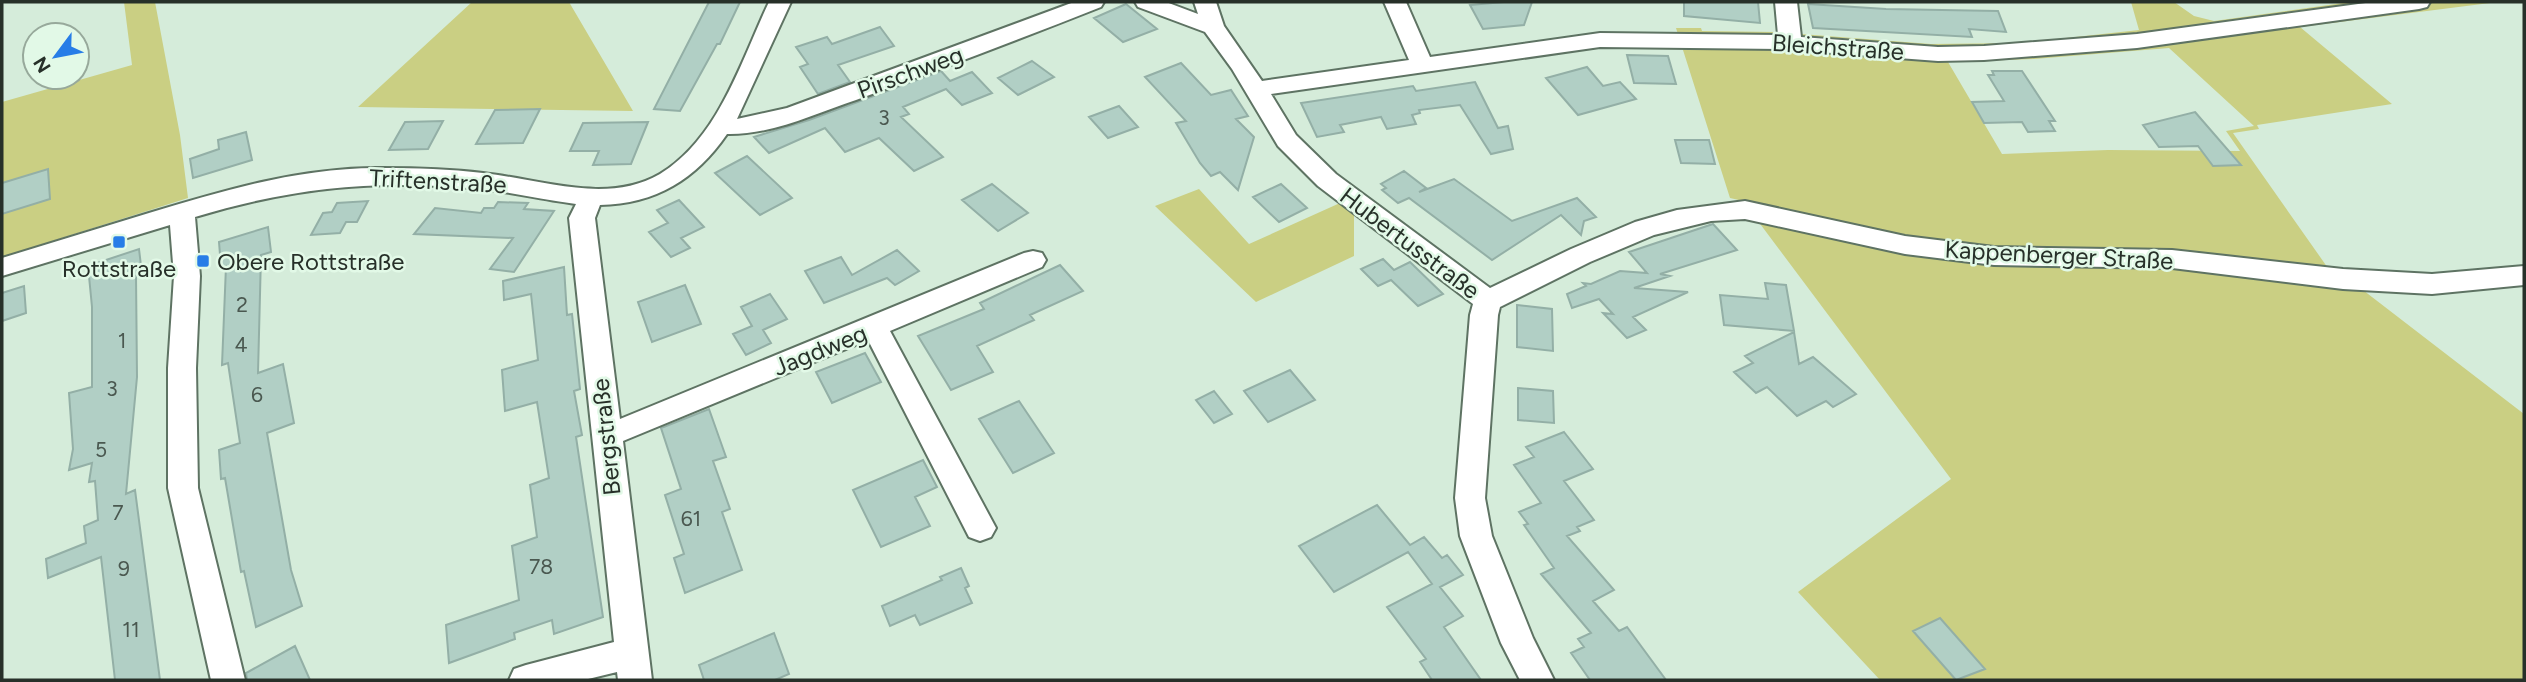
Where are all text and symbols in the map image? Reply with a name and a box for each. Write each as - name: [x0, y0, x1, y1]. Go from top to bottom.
- north arrow: [21, 21, 91, 91]
- street label: Bleichstraße: [1771, 28, 1905, 66]
- street label: Pirschweg: [853, 39, 967, 105]
- text: N: [28, 52, 56, 77]
- house number: 3: [878, 105, 890, 130]
- street label: Triftenstraße: [369, 163, 507, 199]
- street label: Hubertusstraße: [1334, 181, 1486, 305]
- marker: Rottstraße: [111, 234, 127, 250]
- street label: Kappenberger Straße: [1944, 235, 2174, 275]
- place label: Obere Rottstraße: [217, 247, 404, 276]
- marker: Obere Rottstraße: [195, 253, 211, 269]
- place label: Rottstraße: [62, 254, 176, 283]
- house number: 2: [236, 292, 248, 317]
- street label: Jagdweg: [769, 318, 871, 382]
- house number: 1: [118, 328, 126, 353]
- house number: 4: [234, 332, 248, 357]
- house number: 3: [106, 376, 118, 401]
- street label: Bergstraße: [585, 377, 627, 497]
- house number: 6: [251, 382, 263, 407]
- house number: 5: [95, 437, 107, 462]
- house number: 7: [112, 500, 124, 525]
- house number: 61: [681, 506, 701, 531]
- house number: 78: [529, 554, 553, 579]
- house number: 9: [118, 556, 130, 581]
- house number: 11: [122, 617, 140, 642]

